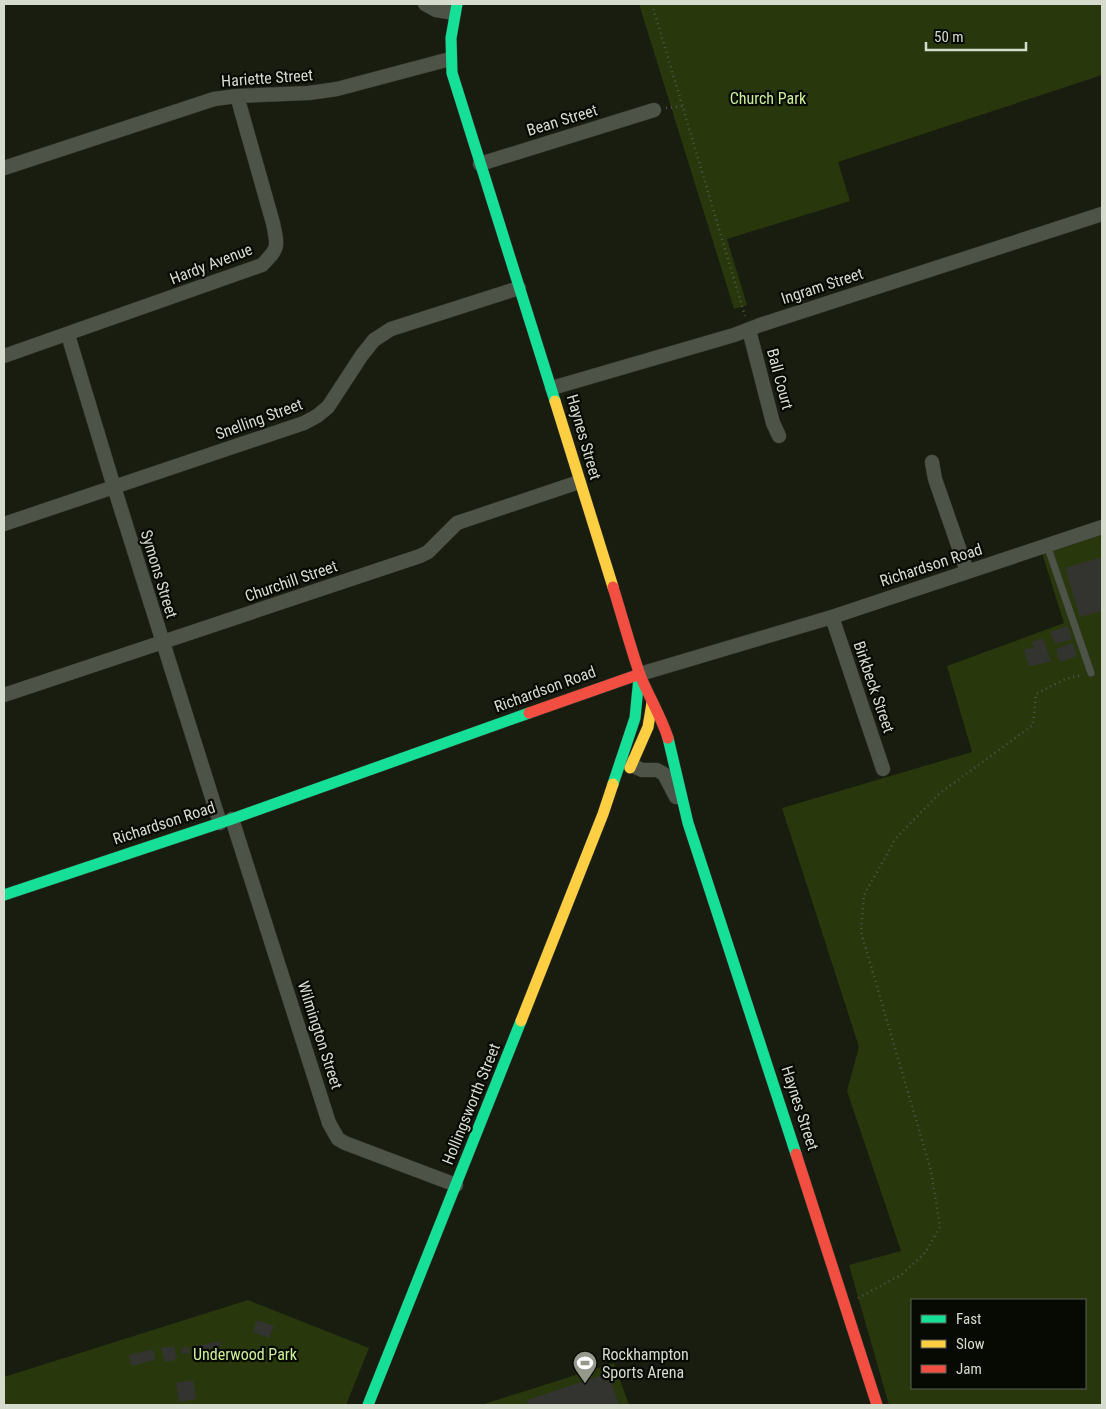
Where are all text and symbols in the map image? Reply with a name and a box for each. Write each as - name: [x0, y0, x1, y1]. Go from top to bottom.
- scale bar: [926, 20, 1026, 52]
- text: 50 m: [934, 28, 964, 46]
- street label: Hariette Street: [221, 65, 314, 91]
- park label: Church Park: [730, 89, 807, 108]
- street label: Bean Street: [524, 100, 600, 140]
- street label: Hardy Avenue: [167, 240, 255, 288]
- street label: Ingram Street: [779, 264, 866, 308]
- street label: Ball Court: [763, 346, 797, 412]
- street label: Haynes Street: [563, 392, 605, 482]
- street label: Snelling Street: [213, 394, 305, 444]
- street label: Symons Street: [137, 528, 182, 621]
- street label: Richardson Road: [877, 540, 985, 590]
- street label: Churchill Street: [242, 556, 340, 606]
- street label: Birkbeck Street: [849, 639, 899, 736]
- street label: Richardson Road: [492, 662, 598, 716]
- street label: Richardson Road: [110, 798, 218, 848]
- street label: Wilmington Street: [294, 979, 346, 1092]
- street label: Hollingsworth Street: [438, 1040, 504, 1167]
- street label: Haynes Street: [777, 1063, 823, 1153]
- legend: [911, 1299, 1086, 1389]
- text: Fast: [956, 1310, 981, 1328]
- text: Slow: [956, 1335, 985, 1353]
- park label: Underwood Park: [193, 1345, 298, 1364]
- place label: Rockhampton Sports Arena: [602, 1345, 689, 1382]
- sports icon: Rockhampton Sports Arena: [572, 1350, 598, 1384]
- text: Jam: [956, 1360, 982, 1378]

